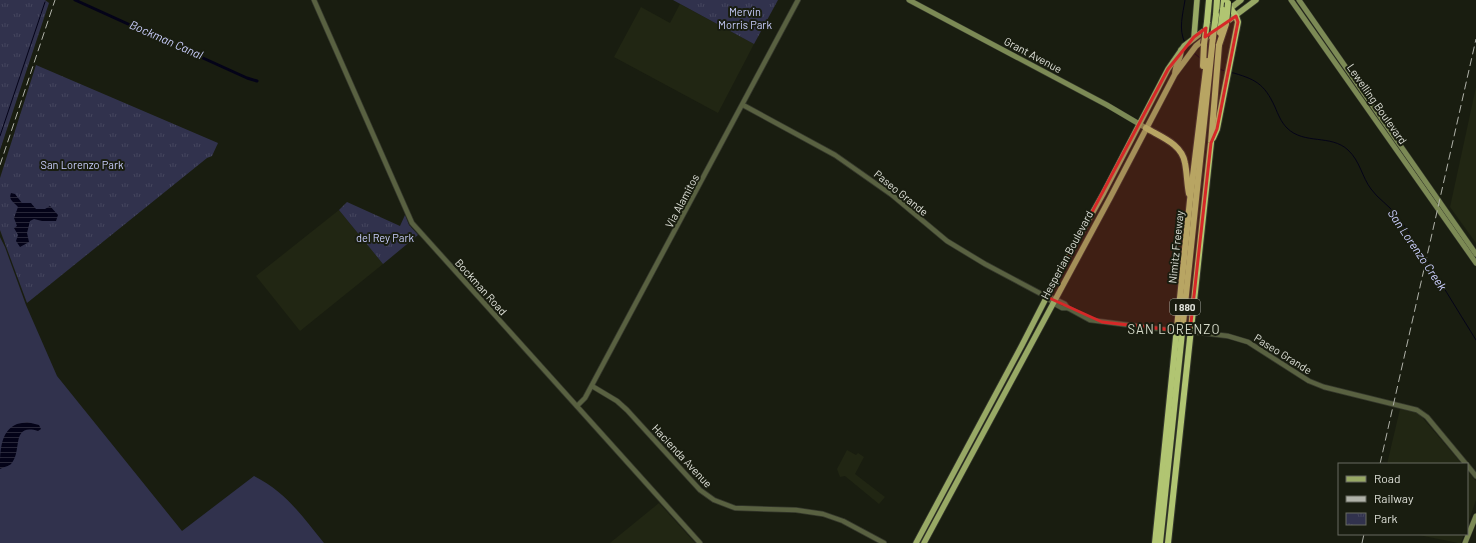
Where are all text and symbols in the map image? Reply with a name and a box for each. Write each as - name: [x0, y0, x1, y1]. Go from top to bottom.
- park label: Mervin Morris Park: [718, 5, 772, 31]
- water label: Bockman Canal: [128, 17, 205, 62]
- street label: Grant Avenue: [1002, 34, 1064, 75]
- street label: Lewelling Boulevard: [1345, 61, 1410, 146]
- park label: San Lorenzo Park: [41, 158, 124, 171]
- street label: Paseo Grande: [872, 167, 931, 218]
- street label: Via Alamitos: [662, 172, 701, 230]
- water label: San Lorenzo Creek: [1386, 206, 1450, 293]
- street label: Hesperian Boulevard: [1038, 208, 1095, 301]
- street label: Nimitz Freeway: [1165, 210, 1186, 284]
- park label: del Rey Park: [356, 231, 414, 244]
- street label: Bockman Road: [453, 256, 510, 318]
- road number: I 880: [1170, 299, 1200, 315]
- district label: SAN LORENZO: [1127, 321, 1221, 337]
- street label: Paseo Grande: [1252, 331, 1315, 377]
- street label: Hacienda Avenue: [650, 421, 715, 490]
- legend: [1338, 463, 1468, 535]
- text: Road: [1374, 471, 1401, 485]
- text: Railway: [1374, 491, 1414, 505]
- text: Park: [1374, 511, 1398, 525]

